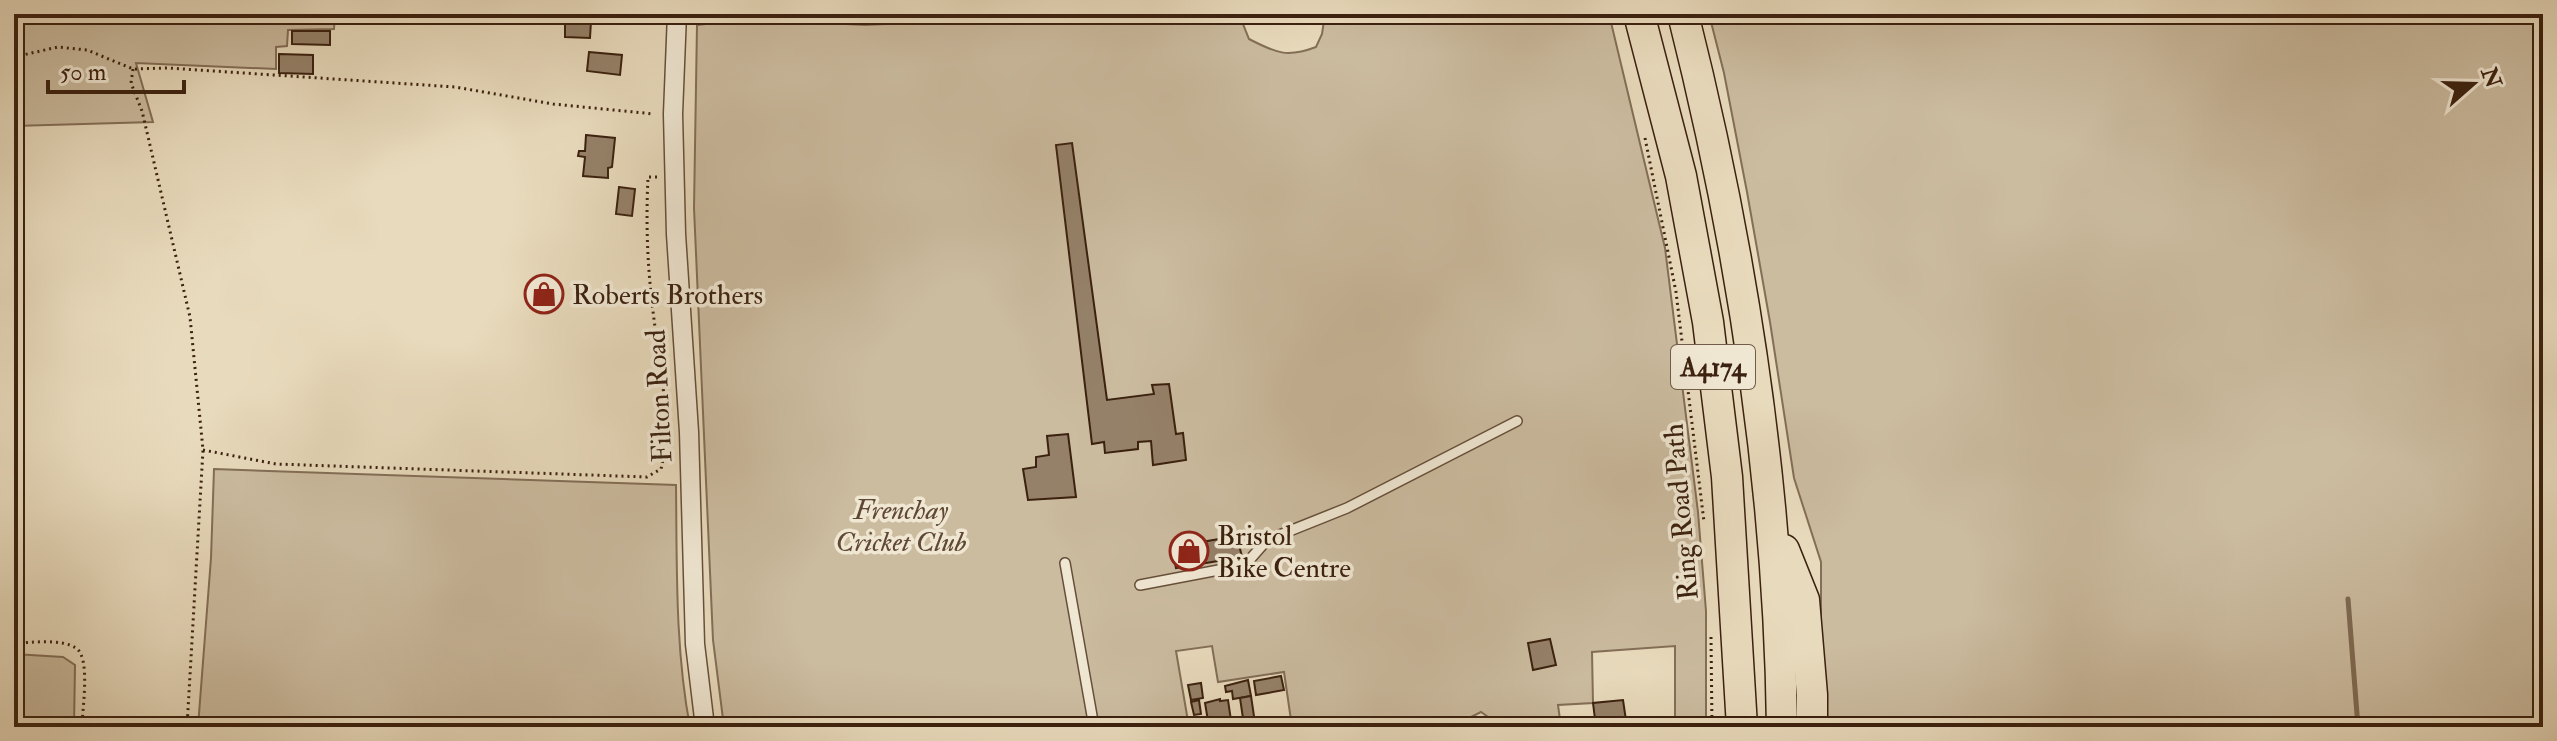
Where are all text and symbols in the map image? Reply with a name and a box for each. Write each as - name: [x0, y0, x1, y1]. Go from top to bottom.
- scale bar: [48, 44, 184, 94]
- north arrow: [2433, 44, 2513, 124]
- text: 50 m: [60, 57, 107, 88]
- text: N: [2474, 63, 2507, 92]
- shop icon: Roberts Brothers: [523, 273, 565, 315]
- place label: Roberts Brothers: [572, 278, 763, 313]
- street label: Filton Road: [639, 328, 680, 463]
- road number: A4174: [1671, 345, 1755, 389]
- street label: Ring Road Path: [1656, 422, 1707, 602]
- park label: Frenchay Cricket Club: [835, 493, 967, 560]
- place label: Bristol Bike Centre: [1217, 519, 1351, 586]
- shop icon: Bristol Bike Centre: [1168, 530, 1210, 572]

